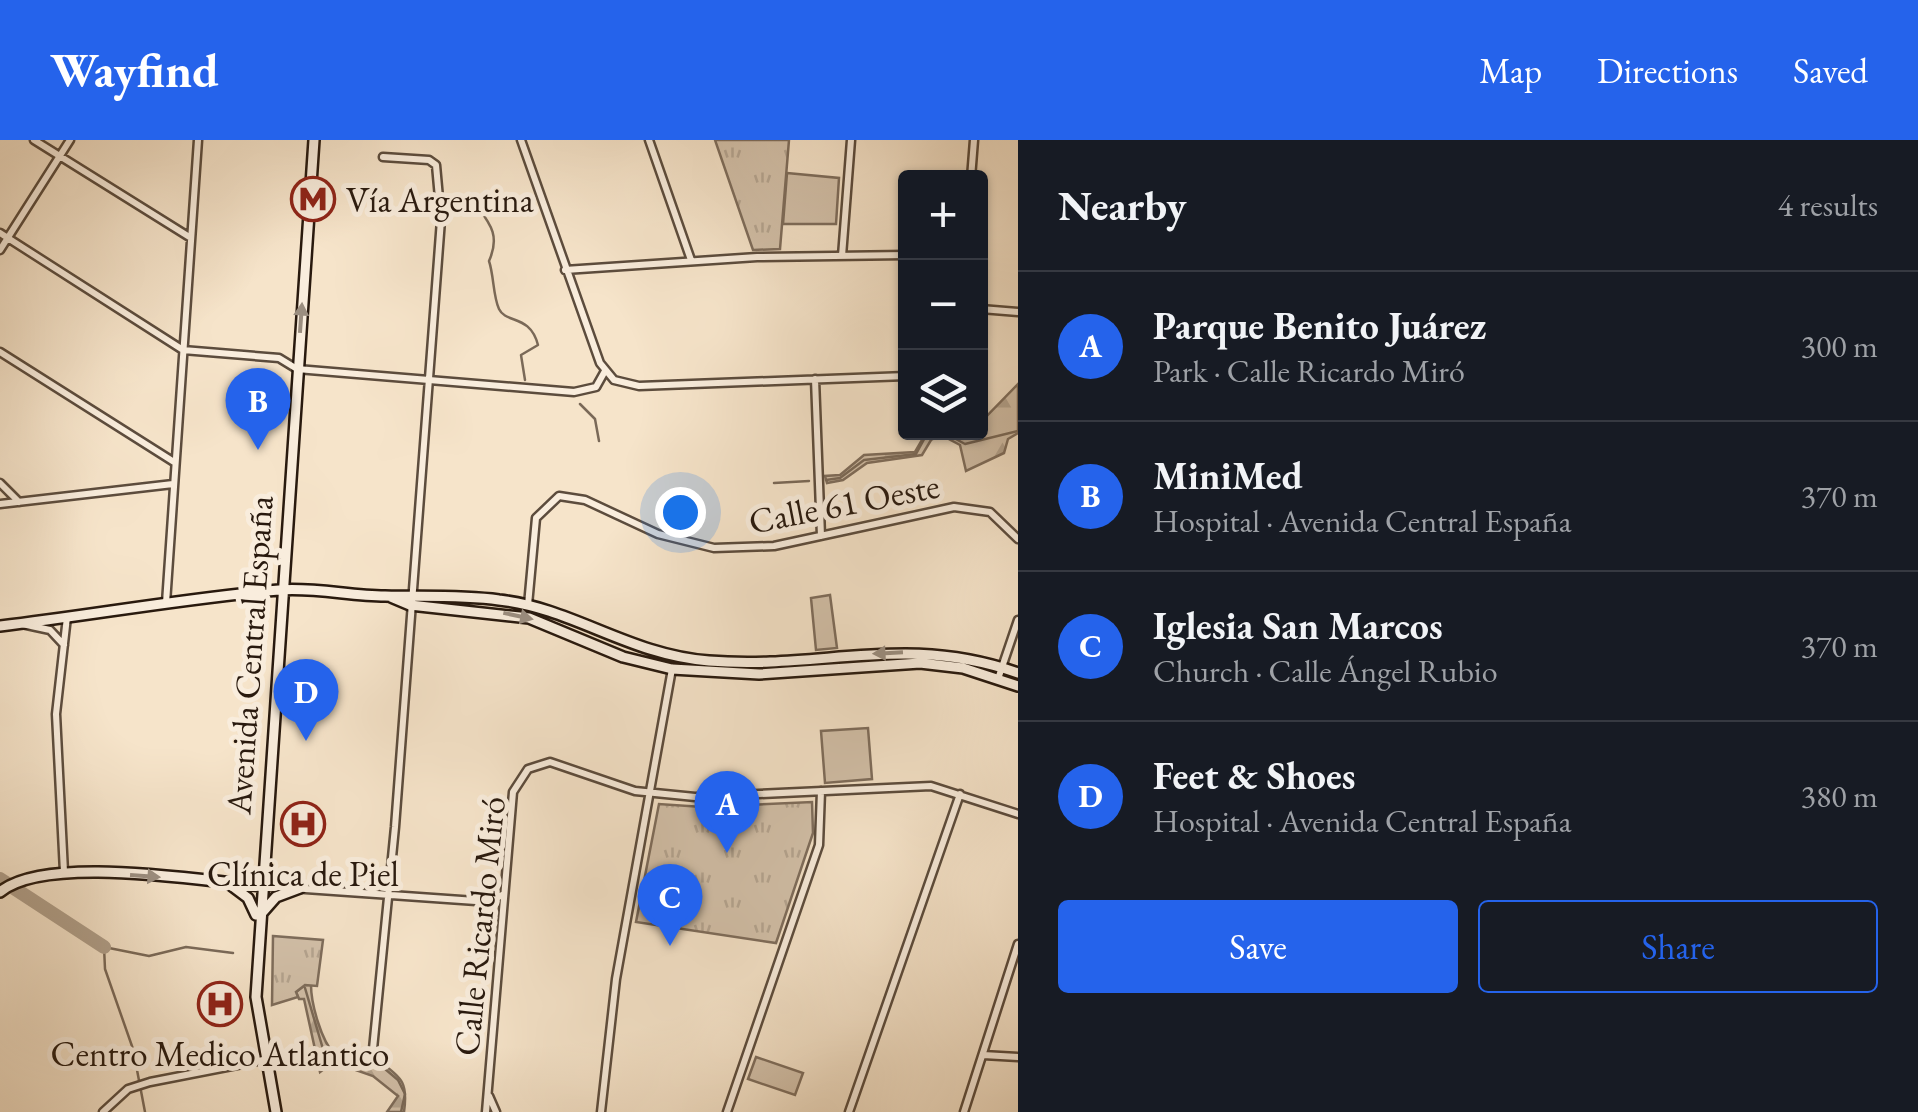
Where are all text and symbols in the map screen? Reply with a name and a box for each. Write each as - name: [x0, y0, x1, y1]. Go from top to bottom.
- text: Wayfind: [50, 39, 219, 101]
- text: Map: [1479, 48, 1542, 93]
- text: Directions: [1597, 48, 1738, 93]
- text: Saved: [1793, 48, 1868, 93]
- map controls: [898, 170, 988, 440]
- button: +: [898, 170, 988, 260]
- metro station icon: Vía Argentina: [290, 176, 336, 222]
- place label: Vía Argentina: [346, 177, 534, 222]
- text: Nearby: [1058, 178, 1187, 233]
- text: 4 results: [1778, 184, 1878, 226]
- button: −: [898, 260, 988, 350]
- text: Parque Benito Juárez: [1153, 301, 1486, 350]
- one-way arrow: [293, 302, 309, 334]
- text: A: [1079, 325, 1102, 367]
- text: 300 m: [1801, 325, 1878, 367]
- button: layers: [898, 350, 988, 440]
- text: Park · Calle Ricardo Miró: [1153, 350, 1465, 392]
- pin: B: [226, 368, 290, 450]
- text: MiniMed: [1153, 451, 1303, 500]
- street label: Calle 61 Oeste: [745, 462, 943, 544]
- text: B: [1080, 475, 1101, 517]
- text: 370 m: [1801, 475, 1878, 517]
- your location: [655, 487, 706, 538]
- street label: Avenida Central España: [215, 494, 283, 817]
- text: Hospital · Avenida Central España: [1153, 500, 1571, 542]
- text: Iglesia San Marcos: [1153, 601, 1443, 650]
- one-way arrow: [503, 609, 534, 625]
- text: C: [1079, 625, 1102, 667]
- text: 370 m: [1801, 625, 1878, 667]
- one-way arrow: [872, 645, 904, 661]
- text: Church · Calle Ángel Rubio: [1153, 650, 1498, 692]
- pin: D: [274, 658, 338, 741]
- text: Feet & Shoes: [1153, 751, 1356, 800]
- pin: A: [694, 770, 760, 853]
- text: D: [1078, 775, 1103, 817]
- text: 380 m: [1801, 775, 1878, 817]
- street label: Calle Ricardo Miró: [443, 794, 515, 1058]
- text: Hospital · Avenida Central España: [1153, 800, 1571, 842]
- hospital icon: Clínica de Piel: [280, 801, 326, 847]
- place label: Clínica de Piel: [207, 851, 399, 896]
- pin: C: [638, 864, 702, 946]
- one-way arrow: [129, 869, 161, 885]
- button: Save: [1058, 900, 1458, 993]
- button: Share: [1478, 900, 1878, 993]
- hospital icon: Centro Medico Atlantico: [197, 981, 243, 1027]
- place label: Centro Medico Atlantico: [51, 1031, 389, 1076]

